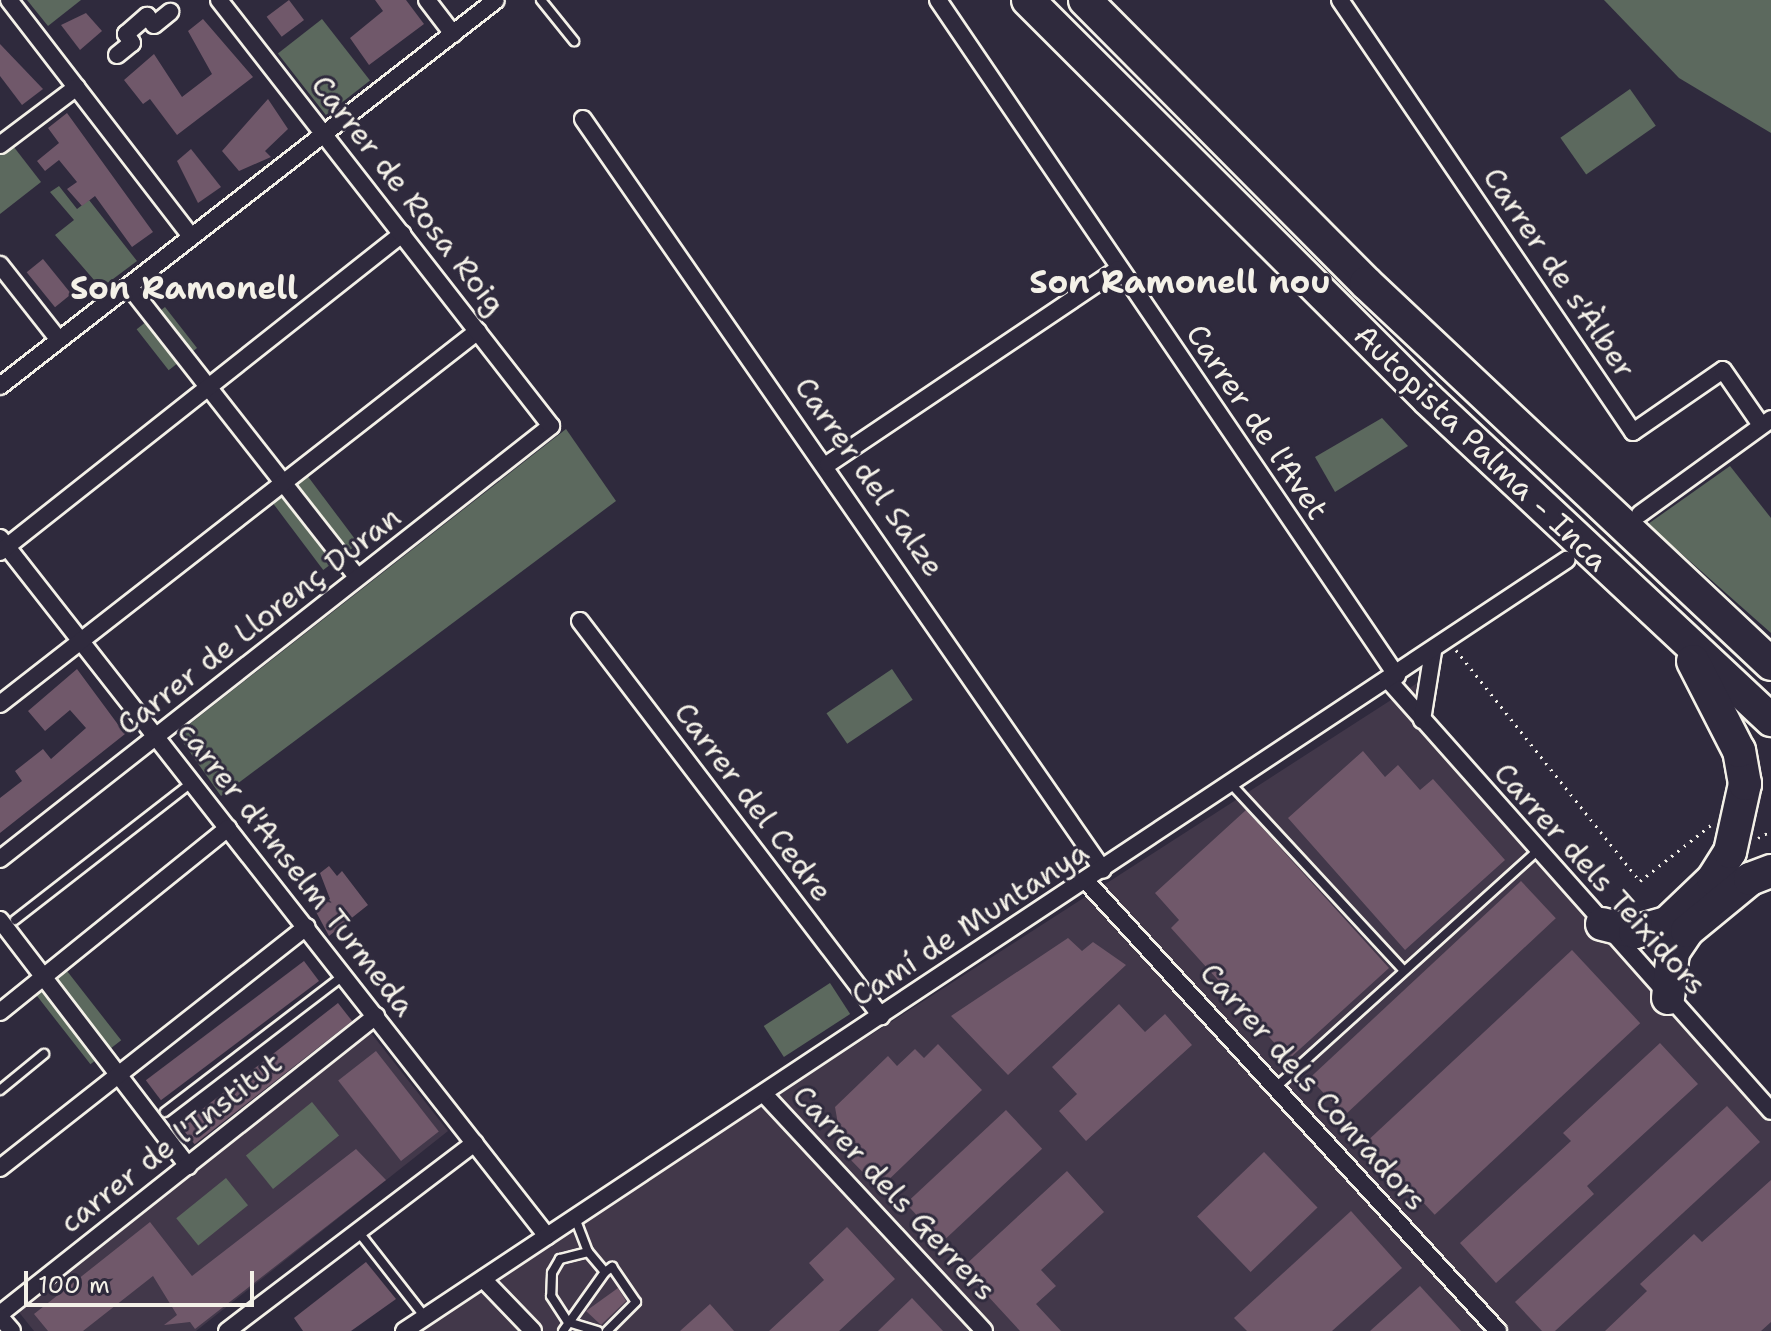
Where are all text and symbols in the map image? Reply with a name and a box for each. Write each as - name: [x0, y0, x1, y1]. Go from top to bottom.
- street label: Carrer de Rosa Roig: [303, 68, 513, 322]
- street label: Carrer de s'Àlber: [1475, 161, 1643, 385]
- district label: Son Ramonell nou: [1029, 263, 1331, 301]
- district label: Son Ramonell: [70, 269, 298, 307]
- street label: Carrer de l'Avet: [1178, 317, 1336, 527]
- street label: Autopista Palma - Inca: [1346, 317, 1616, 579]
- street label: Carrer del Salze: [787, 370, 951, 584]
- street label: Carrer de Llorenç Duran: [110, 499, 408, 743]
- street label: Carrer del Cedre: [666, 695, 840, 909]
- street label: carrer d'Anselm Turmeda: [170, 714, 422, 1024]
- street label: Carrer dels Teixidors: [1486, 755, 1714, 1003]
- street label: Camí de Muntanya: [845, 834, 1095, 1014]
- street label: Carrer dels Conradors: [1192, 956, 1434, 1218]
- street label: carrer de l'Institut: [53, 1045, 289, 1241]
- street label: Carrer dels Gerrers: [785, 1078, 1003, 1308]
- scale bar: [28, 1255, 258, 1305]
- text: 100 m: [38, 1269, 110, 1301]

